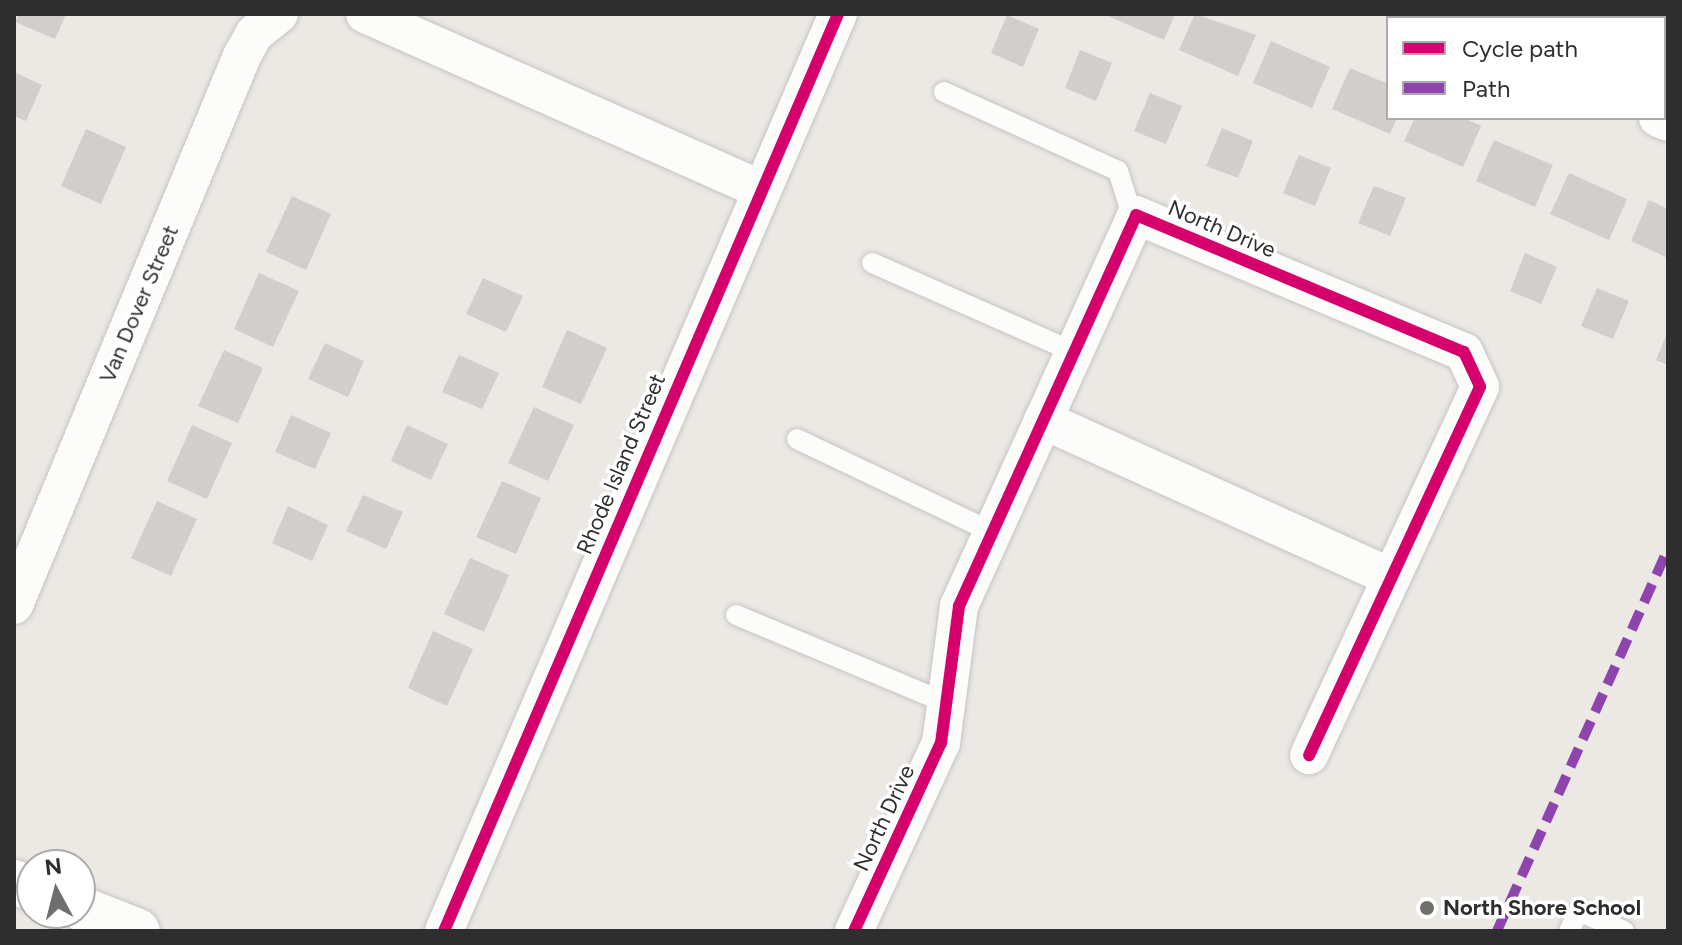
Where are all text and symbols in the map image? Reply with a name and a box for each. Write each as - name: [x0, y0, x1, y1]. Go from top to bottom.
- legend: [1386, 16, 1666, 120]
- text: Cycle path: [1462, 34, 1578, 63]
- text: Path: [1462, 74, 1510, 103]
- street label: North Drive: [1164, 195, 1280, 263]
- street label: Van Dover Street: [94, 221, 184, 387]
- street label: Rhode Island Street: [571, 370, 671, 558]
- street label: North Drive: [848, 761, 920, 875]
- north arrow: [16, 849, 96, 929]
- text: N: [43, 852, 63, 881]
- place label: North Shore School: [1443, 895, 1641, 921]
- marker: North Shore School: [1418, 899, 1436, 917]

